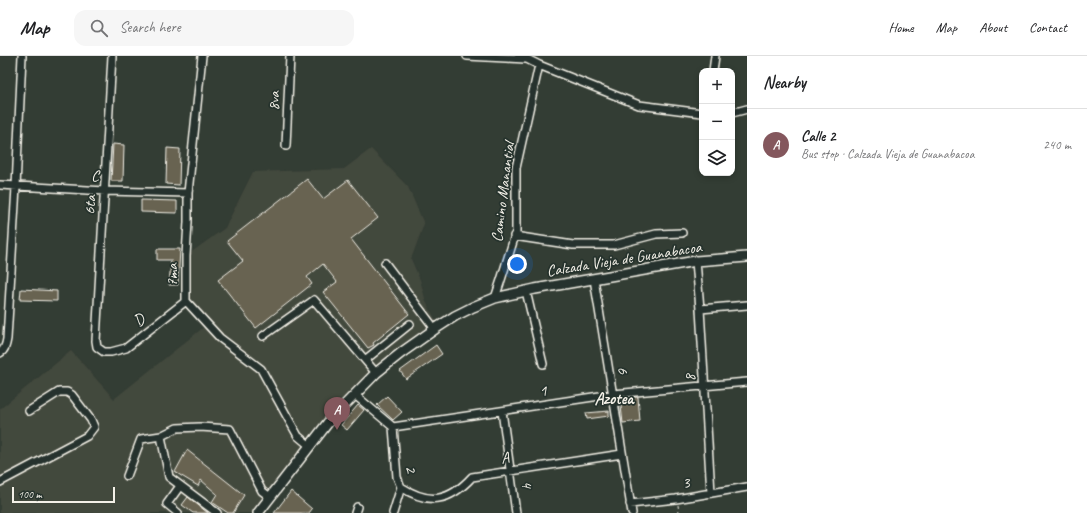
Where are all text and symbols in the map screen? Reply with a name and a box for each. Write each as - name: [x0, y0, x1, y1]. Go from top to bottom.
- search box: [74, 10, 354, 46]
- text: Map: [20, 16, 50, 40]
- icon: search: [88, 17, 110, 39]
- text: Search here: [120, 18, 181, 37]
- text: Home: [888, 19, 914, 36]
- text: Map: [936, 19, 957, 36]
- text: About: [979, 19, 1007, 36]
- text: Contact: [1029, 19, 1067, 36]
- map controls: [699, 68, 735, 176]
- button: +: [699, 68, 735, 104]
- text: Nearby: [763, 72, 806, 93]
- street label: 8va: [264, 90, 284, 111]
- button: −: [699, 104, 735, 140]
- text: Calle 2: [801, 127, 836, 146]
- text: A: [773, 137, 779, 153]
- text: 240 m: [1043, 137, 1071, 153]
- street label: Camino Manantial: [487, 138, 519, 243]
- button: layers: [699, 140, 735, 176]
- text: Bus stop · Calzada Vieja de Guanabacoa: [801, 146, 974, 162]
- street label: C: [91, 166, 101, 186]
- street label: 6ta: [80, 194, 101, 215]
- street label: Calzada Vieja de Guanabacoa: [545, 237, 704, 281]
- your location: [507, 254, 527, 274]
- street label: 7ma: [162, 262, 182, 287]
- street label: D: [129, 308, 150, 331]
- street label: 6: [613, 365, 634, 376]
- street label: 8: [680, 372, 700, 382]
- street label: 1: [538, 380, 549, 401]
- district label: Azotea: [595, 388, 635, 409]
- pin: A: [324, 397, 350, 430]
- street label: A: [499, 447, 511, 469]
- street label: 2: [401, 464, 422, 476]
- street label: 3: [681, 472, 693, 493]
- street label: 4: [517, 479, 538, 491]
- scale bar: [12, 485, 115, 504]
- text: 100 m: [18, 487, 42, 501]

